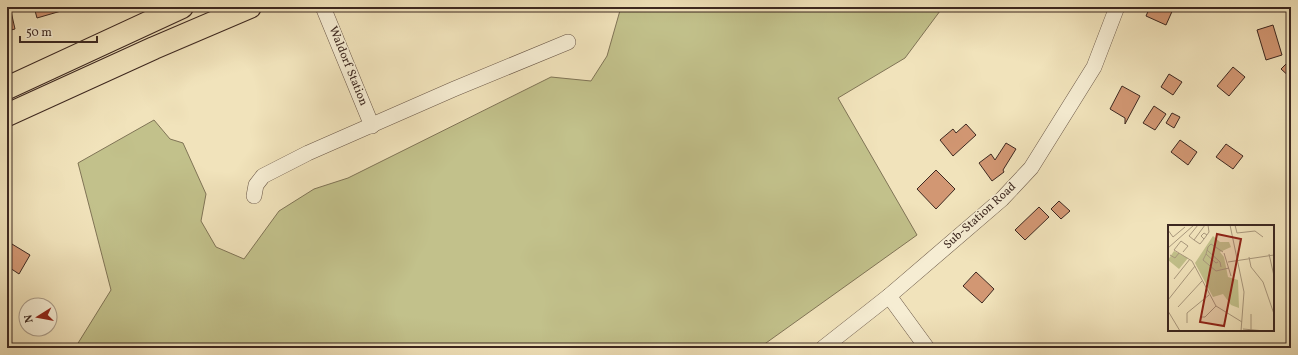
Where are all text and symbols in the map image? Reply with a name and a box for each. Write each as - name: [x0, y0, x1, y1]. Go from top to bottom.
- scale bar: [20, 18, 97, 44]
- street label: Waldorf Station: [325, 24, 371, 108]
- text: 50 m: [26, 25, 52, 41]
- street label: Sub-Station Road: [940, 179, 1020, 253]
- inset map: [1168, 225, 1274, 331]
- north arrow: [18, 297, 58, 337]
- text: N: [22, 313, 38, 324]

